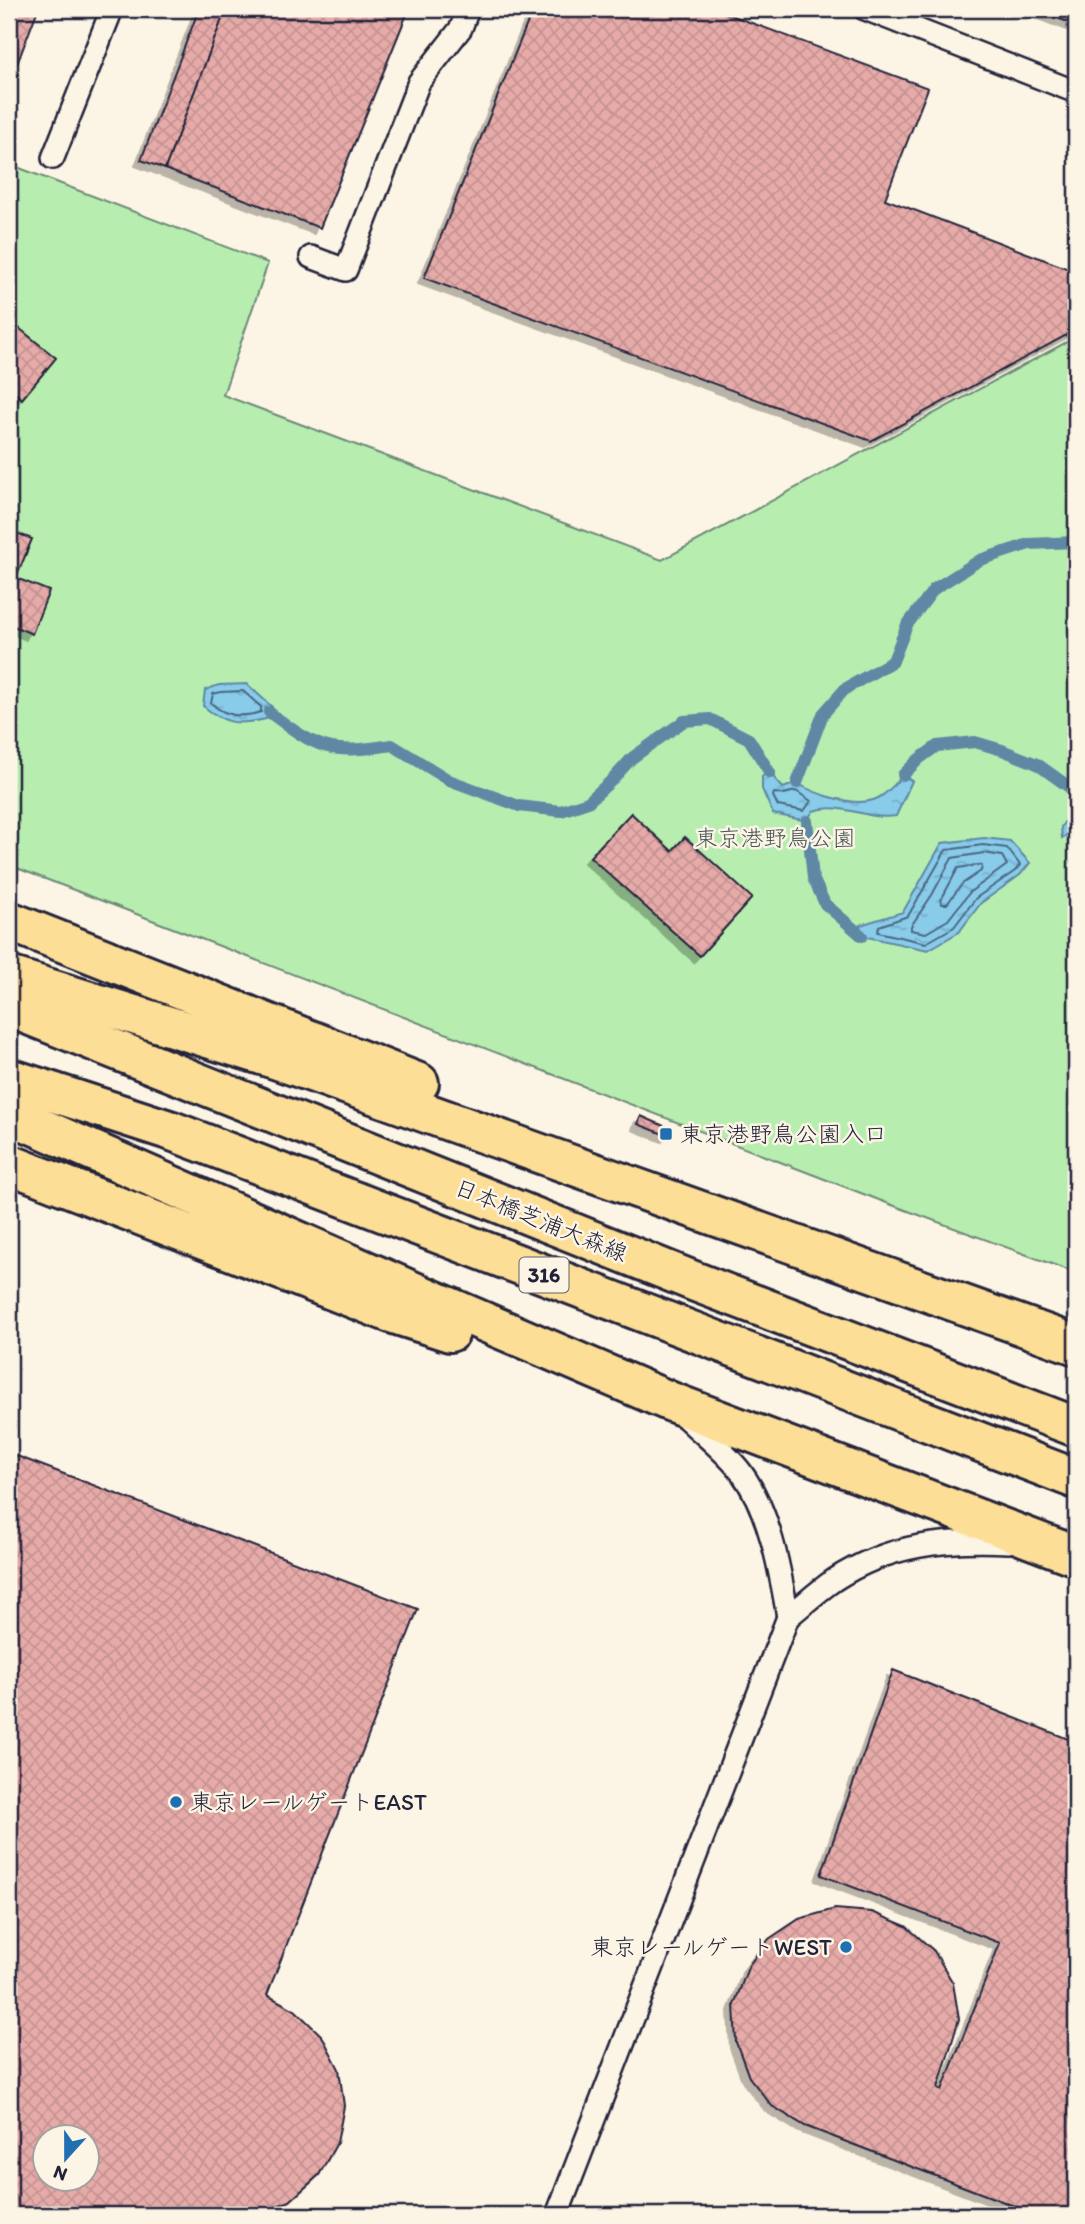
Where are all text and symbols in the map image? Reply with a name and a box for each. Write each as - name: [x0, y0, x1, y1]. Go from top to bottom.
- park label: 東京港野鳥公園: [695, 824, 856, 852]
- place label: 東京港野鳥公園入口: [680, 1120, 887, 1148]
- marker: 東京港野鳥公園入口: [658, 1126, 674, 1142]
- street label: 日本橋芝浦大森線: [450, 1173, 632, 1267]
- road number: 316: [520, 1258, 568, 1292]
- place label: 東京レールゲートEAST: [190, 1788, 427, 1816]
- marker: 東京レールゲートEAST: [168, 1794, 184, 1810]
- place label: 東京レールゲートWEST: [590, 1933, 832, 1961]
- marker: 東京レールゲートWEST: [838, 1939, 854, 1955]
- north arrow: [32, 2122, 102, 2192]
- text: N: [50, 2160, 70, 2186]

